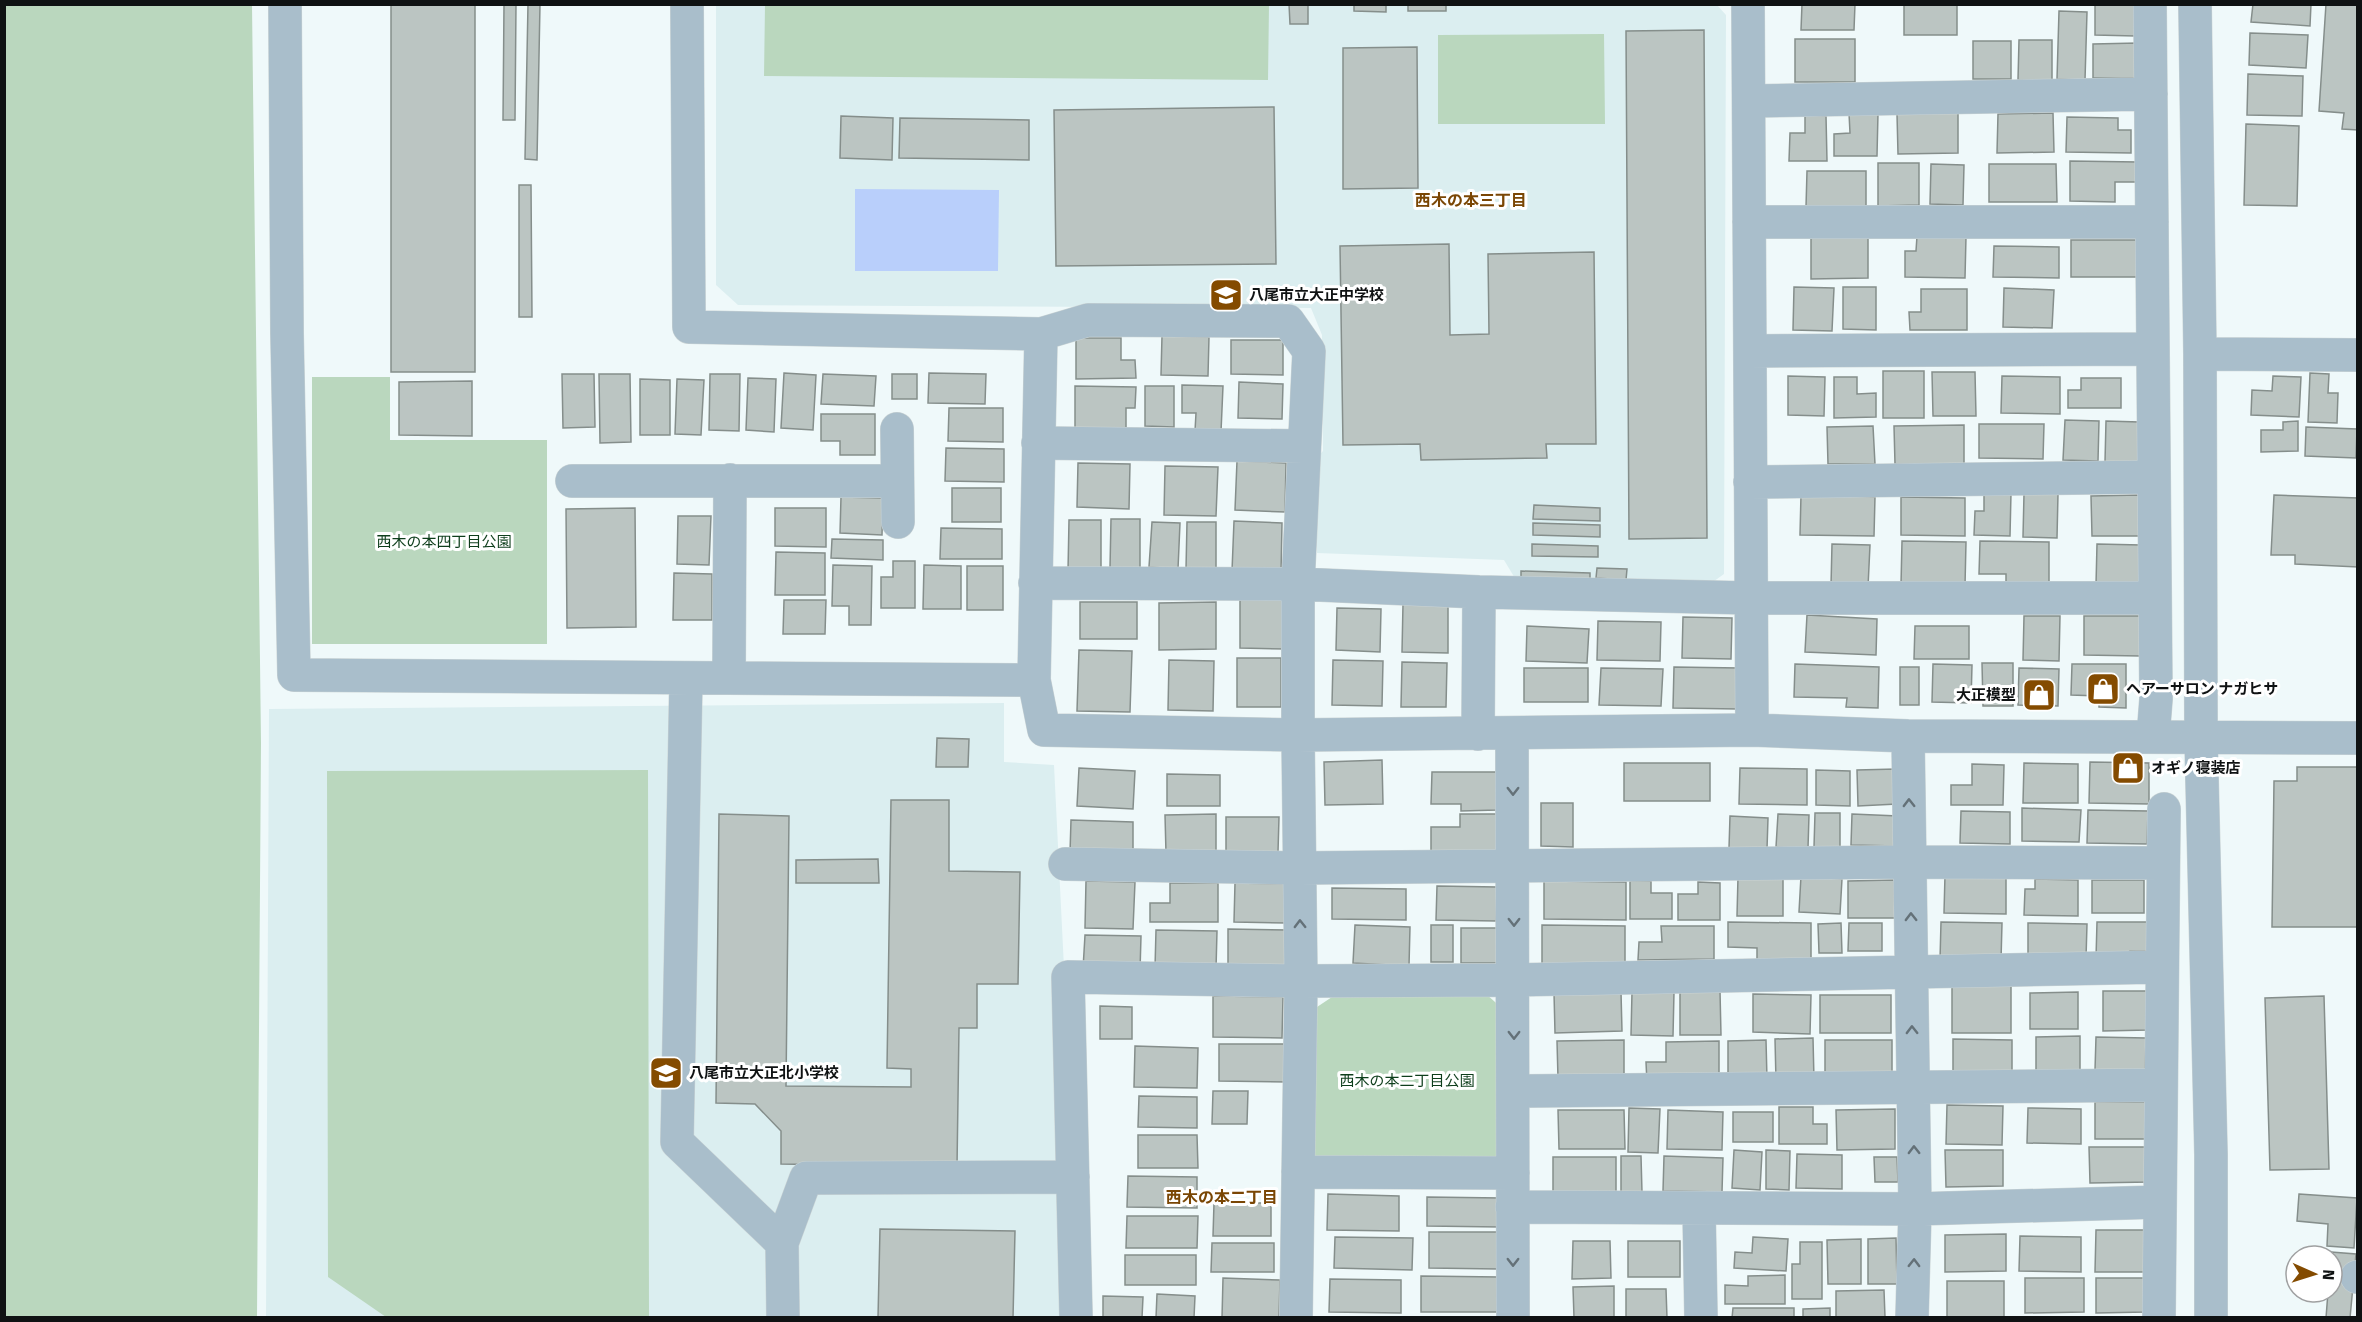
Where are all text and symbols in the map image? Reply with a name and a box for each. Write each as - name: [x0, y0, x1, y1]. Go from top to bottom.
- district label: 西木の本三丁目: [1415, 191, 1527, 210]
- school or university icon: 八尾市立大正中学校: [1208, 277, 1244, 313]
- place label: 八尾市立大正中学校: [1249, 286, 1384, 304]
- park label: 西木の本四丁目公園: [376, 533, 512, 551]
- shop icon: ヘアーサロン ナガヒサ: [2085, 671, 2121, 707]
- shop icon: 大正模型: [2021, 677, 2057, 713]
- place label: ヘアーサロン ナガヒサ: [2126, 680, 2278, 698]
- place label: 大正模型: [1956, 686, 2016, 704]
- shop icon: オギノ寝装店: [2110, 750, 2146, 786]
- place label: オギノ寝装店: [2151, 759, 2240, 777]
- one-way arrow: [1507, 787, 1519, 796]
- one-way arrow: [1903, 799, 1915, 808]
- one-way arrow: [1905, 912, 1917, 921]
- one-way arrow: [1507, 918, 1520, 927]
- one-way arrow: [1294, 920, 1307, 929]
- one-way arrow: [1906, 1026, 1919, 1035]
- one-way arrow: [1508, 1031, 1520, 1040]
- school or university icon: 八尾市立大正北小学校: [648, 1055, 684, 1091]
- place label: 八尾市立大正北小学校: [689, 1064, 839, 1082]
- park label: 西木の本二丁目公園: [1339, 1072, 1475, 1090]
- one-way arrow: [1908, 1146, 1920, 1155]
- district label: 西木の本二丁目: [1166, 1188, 1278, 1207]
- north arrow: [2284, 1244, 2344, 1304]
- one-way arrow: [1506, 1258, 1519, 1267]
- one-way arrow: [1907, 1259, 1920, 1268]
- text: N: [2319, 1269, 2338, 1281]

